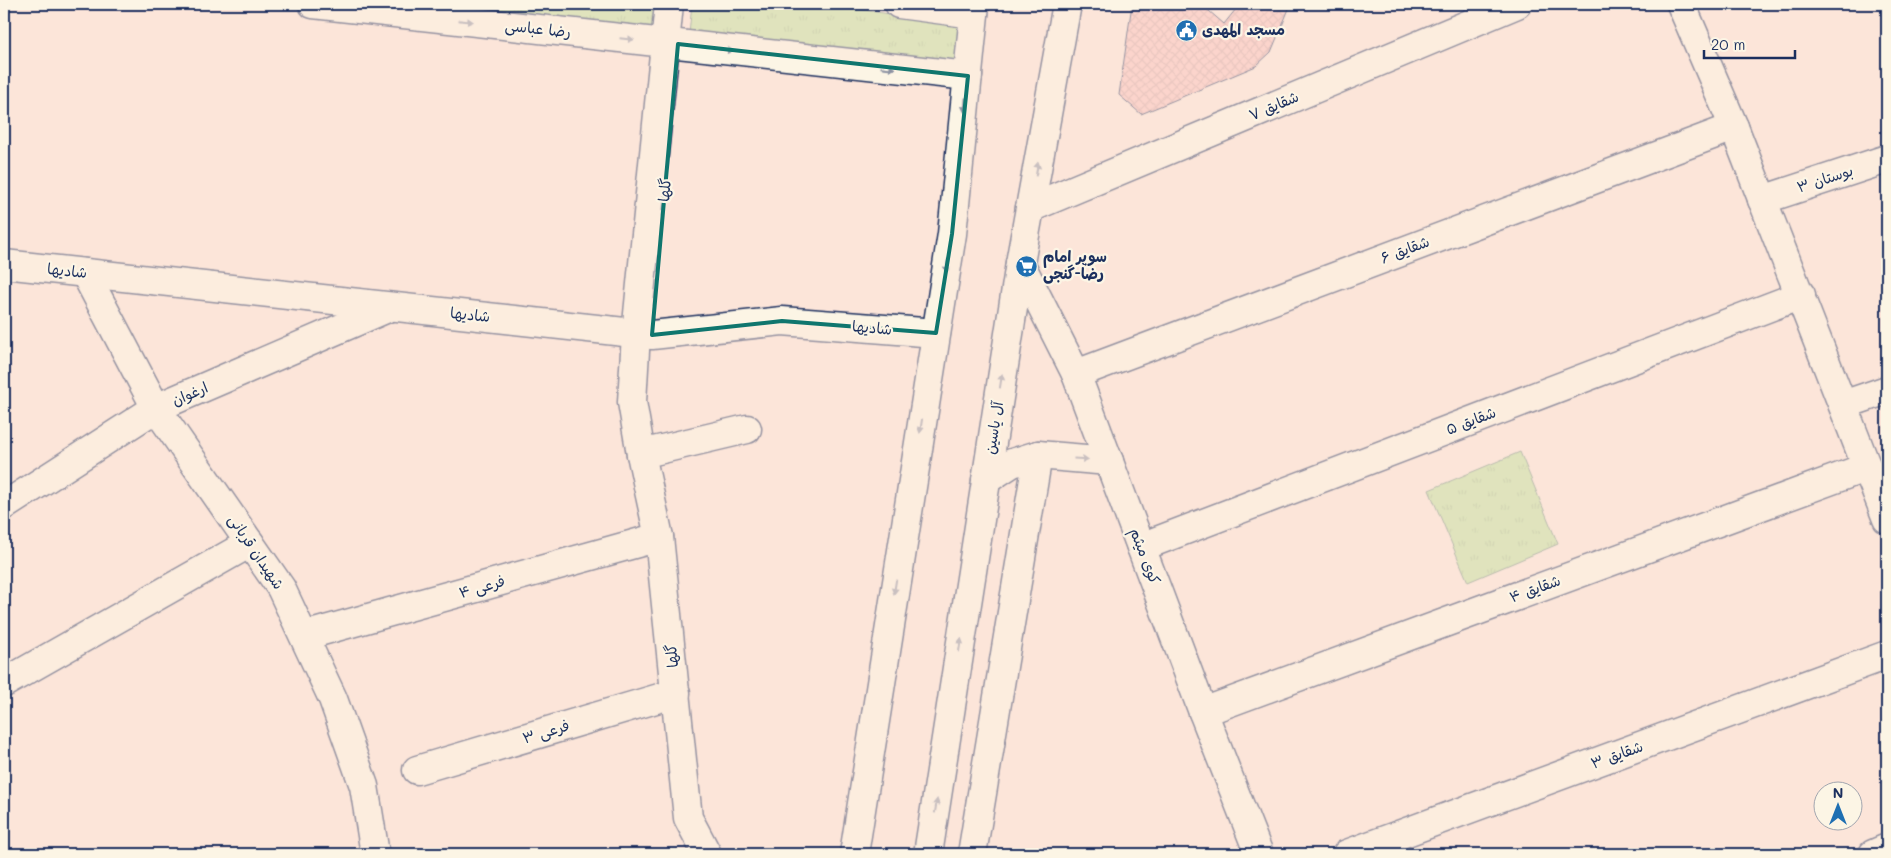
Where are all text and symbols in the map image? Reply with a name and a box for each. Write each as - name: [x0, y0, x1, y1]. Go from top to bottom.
- street label: رضا عباسی: [504, 15, 572, 42]
- one-way arrow: [458, 17, 474, 25]
- public building icon: مسجد المهدی: [1174, 18, 1198, 42]
- place label: مسجد المهدی: [1202, 19, 1285, 39]
- scale bar: [1704, 28, 1795, 60]
- text: 20 m: [1711, 34, 1745, 54]
- one-way arrow: [620, 35, 636, 43]
- one-way arrow: [718, 46, 734, 54]
- one-way arrow: [880, 64, 896, 72]
- street label: شقایق ۷: [1246, 86, 1302, 125]
- one-way arrow: [961, 97, 969, 113]
- street label: بوستان ۳: [1794, 160, 1855, 197]
- one-way arrow: [1033, 161, 1041, 177]
- street label: گلها: [653, 177, 675, 203]
- street label: شقایق ۶: [1377, 231, 1432, 268]
- place label: سوپر امام رضا-گنجی: [1043, 246, 1107, 284]
- supermarket icon: سوپر امام رضا-گنجی: [1015, 254, 1039, 278]
- street label: شادیها: [46, 258, 88, 282]
- one-way arrow: [942, 258, 950, 274]
- street label: شادیها: [449, 302, 491, 326]
- street label: شادیها: [851, 315, 893, 339]
- one-way arrow: [998, 373, 1006, 389]
- street label: ارغوان: [168, 377, 211, 410]
- street label: آل یاسین: [979, 399, 1007, 456]
- street label: شقایق ۵: [1443, 401, 1499, 439]
- one-way arrow: [916, 419, 924, 435]
- one-way arrow: [1073, 456, 1089, 464]
- street label: شهیدان قربانی: [224, 510, 289, 593]
- street label: کوی میثم: [1123, 525, 1166, 588]
- street label: فرعی ۴: [456, 570, 507, 603]
- street label: شقایق ۴: [1506, 570, 1563, 607]
- one-way arrow: [891, 579, 899, 595]
- one-way arrow: [956, 637, 964, 653]
- street label: گلها: [660, 643, 682, 669]
- street label: فرعی ۳: [520, 714, 572, 749]
- street label: شقایق ۳: [1588, 735, 1645, 773]
- north arrow: [1814, 780, 1864, 830]
- text: N: [1833, 783, 1843, 802]
- one-way arrow: [932, 798, 940, 814]

